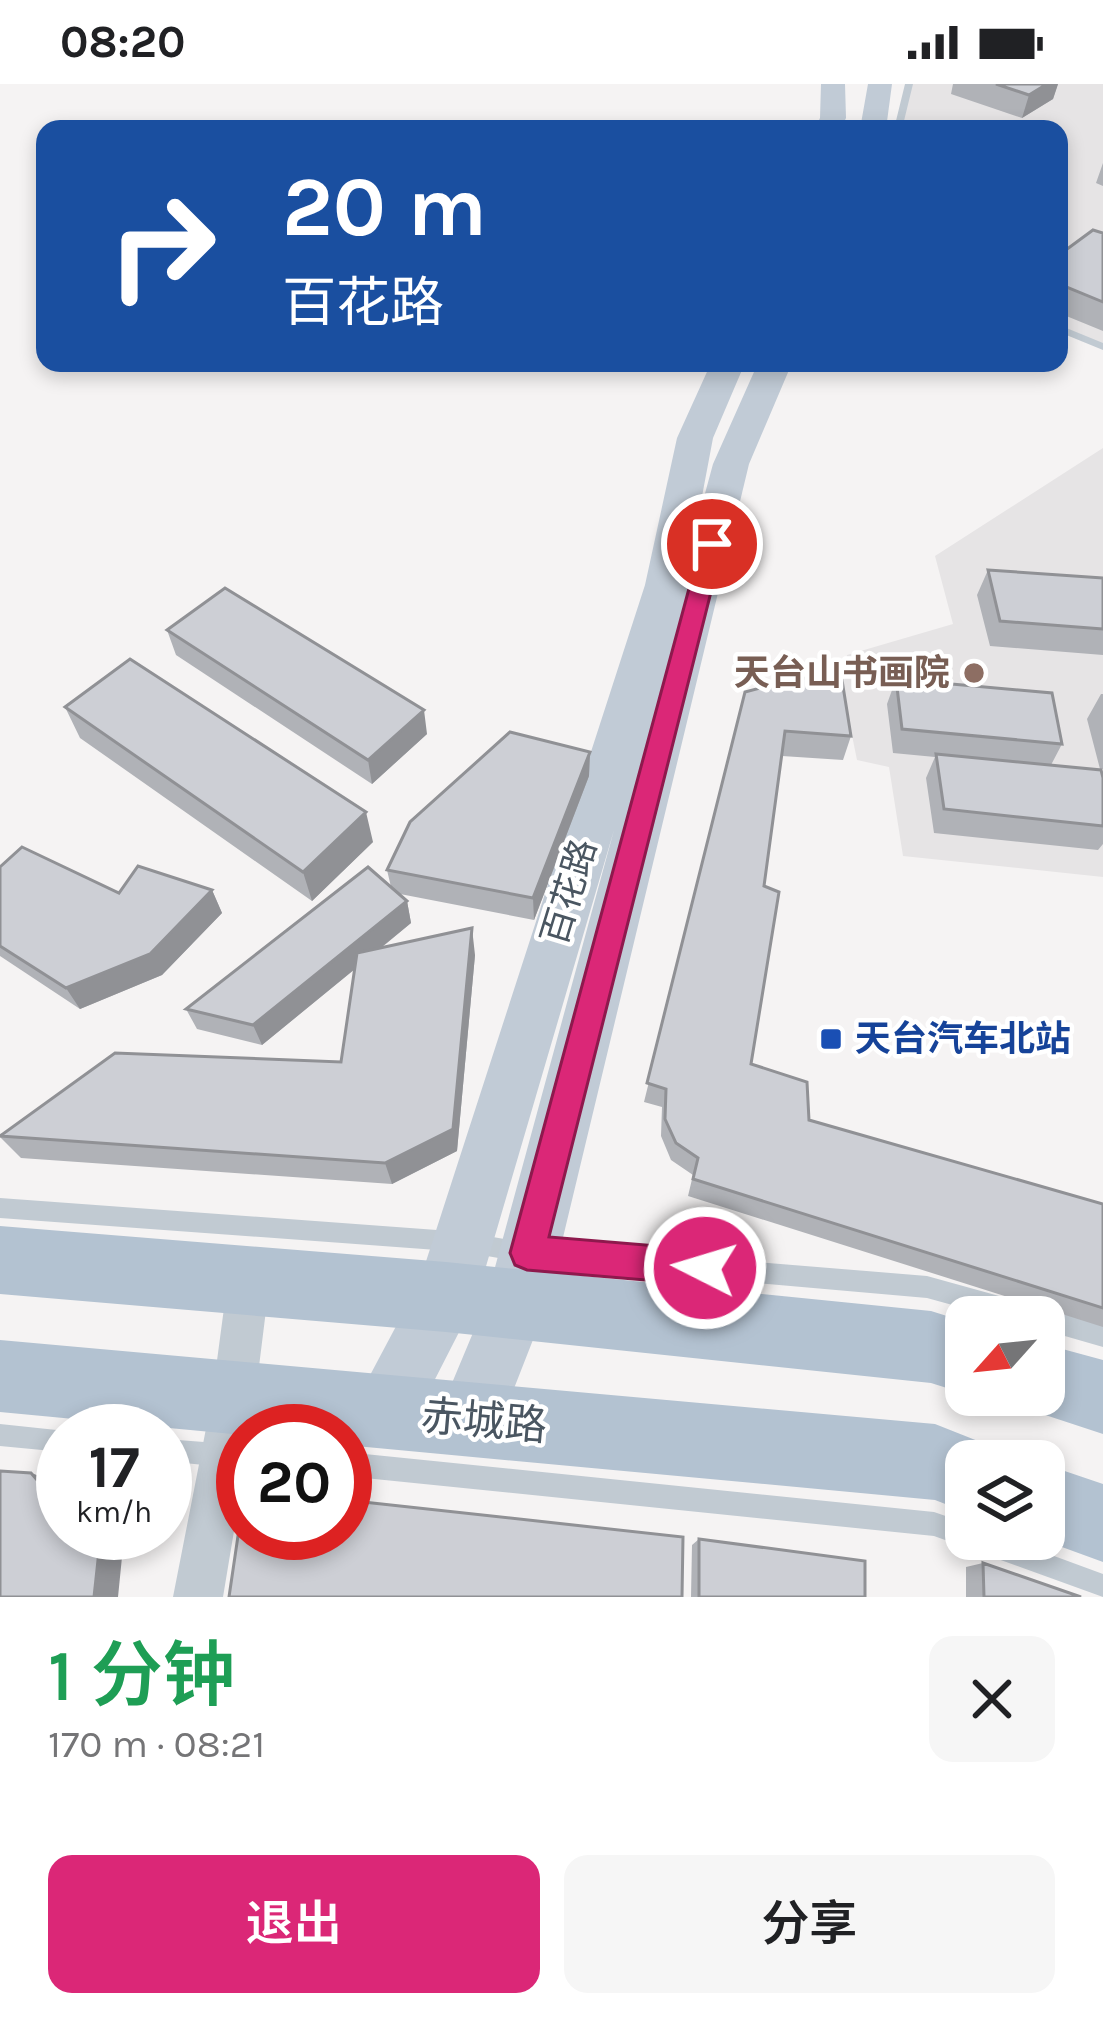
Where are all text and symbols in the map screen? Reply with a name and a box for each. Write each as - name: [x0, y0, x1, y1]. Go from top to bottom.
- text: 08:20: [60, 16, 185, 68]
- text: 20 m: [282, 158, 487, 256]
- icon: right: [84, 168, 240, 324]
- text: 百花路: [282, 271, 444, 335]
- pin: [661, 493, 763, 595]
- icon: arrive: [679, 511, 745, 577]
- place label: 天台山书画院: [734, 652, 950, 694]
- marker: 天台山书画院: [961, 660, 987, 686]
- street label: 百花路: [533, 834, 605, 950]
- place label: 天台汽车北站: [855, 1018, 1071, 1060]
- marker: 天台汽车北站: [818, 1026, 844, 1052]
- position arrow: [642, 1205, 768, 1331]
- north arrow: [945, 1296, 1065, 1416]
- map controls: [945, 1296, 1065, 1560]
- street label: 赤城路: [419, 1391, 549, 1451]
- speed limit sign: 20: [216, 1404, 372, 1560]
- text: 17: [88, 1432, 140, 1502]
- button: layers: [945, 1440, 1065, 1560]
- text: km/h: [76, 1494, 152, 1530]
- text: 1 分钟: [48, 1634, 235, 1718]
- button: close: [929, 1636, 1055, 1762]
- text: 170 m · 08:21: [48, 1721, 265, 1767]
- button: 退出: [48, 1855, 540, 1993]
- button: 分享: [564, 1855, 1055, 1993]

